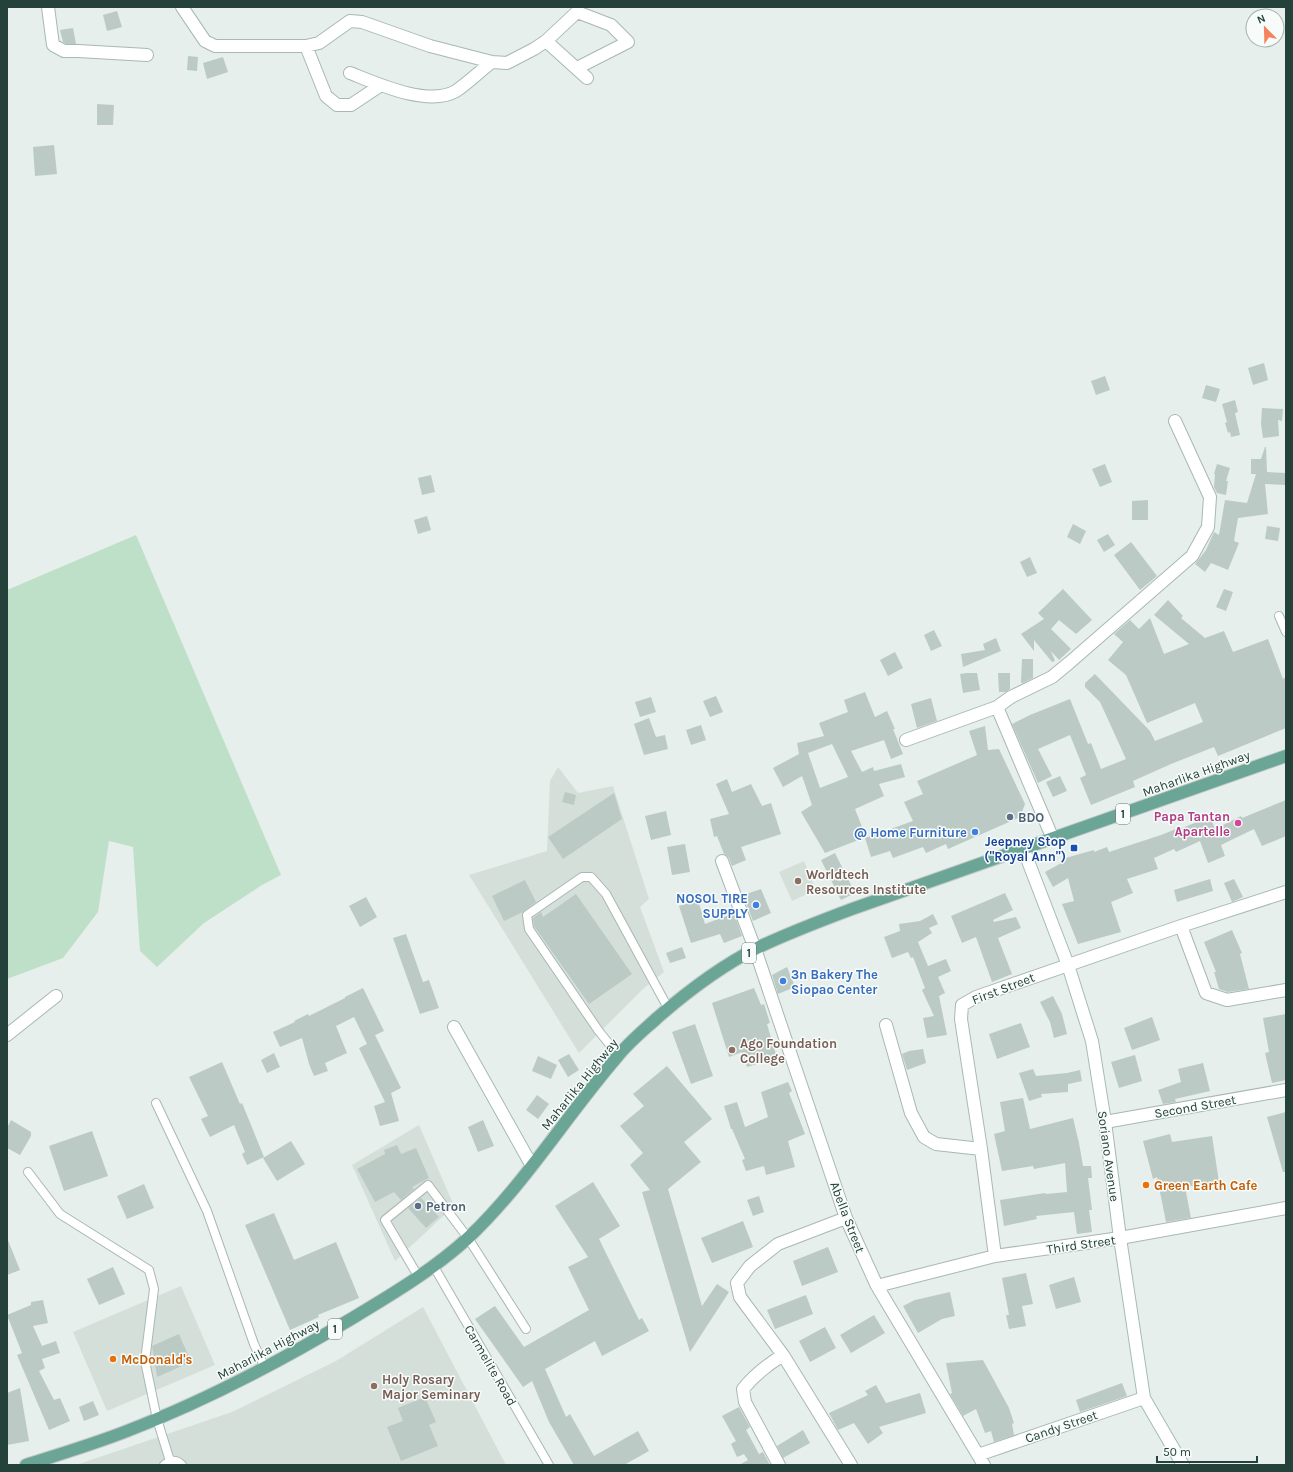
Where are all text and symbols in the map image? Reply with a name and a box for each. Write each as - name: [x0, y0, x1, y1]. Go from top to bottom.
- north arrow: [1245, 8, 1285, 48]
- text: N: [1255, 12, 1267, 27]
- street label: Maharlika Highway: [1140, 747, 1252, 800]
- road number: 1: [1116, 804, 1130, 824]
- place label: Papa Tantan Apartelle: [1154, 809, 1230, 839]
- place label: BDO: [1018, 810, 1044, 825]
- marker: BDO: [1005, 812, 1015, 822]
- marker: Papa Tantan Apartelle: [1233, 818, 1243, 828]
- place label: @ Home Furniture: [854, 825, 967, 840]
- marker: @ Home Furniture: [970, 827, 980, 837]
- place label: Jeepney Stop ("Royal Ann"): [984, 834, 1066, 864]
- marker: Jeepney Stop ("Royal Ann"): [1069, 843, 1079, 853]
- place label: Worldtech Resources Institute: [806, 867, 926, 897]
- marker: Worldtech Resources Institute: [793, 876, 803, 886]
- place label: NOSOL TIRE SUPPLY: [676, 891, 748, 921]
- marker: NOSOL TIRE SUPPLY: [751, 900, 761, 910]
- road number: 1: [742, 943, 756, 963]
- place label: 3n Bakery The Siopao Center: [791, 967, 878, 997]
- street label: First Street: [970, 970, 1037, 1007]
- marker: 3n Bakery The Siopao Center: [778, 976, 788, 986]
- street label: Maharlika Highway: [538, 1036, 621, 1133]
- place label: Ago Foundation College: [740, 1036, 837, 1066]
- marker: Ago Foundation College: [727, 1045, 737, 1055]
- street label: Second Street: [1153, 1092, 1237, 1121]
- street label: Soriano Avenue: [1095, 1110, 1122, 1203]
- place label: Green Earth Cafe: [1154, 1178, 1258, 1193]
- street label: Abella Street: [827, 1179, 868, 1255]
- marker: Green Earth Cafe: [1141, 1180, 1151, 1190]
- place label: Petron: [426, 1199, 466, 1214]
- marker: Petron: [413, 1201, 423, 1211]
- street label: Third Street: [1046, 1232, 1117, 1257]
- street label: Maharlika Highway: [215, 1316, 322, 1383]
- road number: 1: [328, 1319, 342, 1339]
- street label: Carmelite Road: [461, 1322, 520, 1408]
- place label: McDonald's: [121, 1352, 193, 1367]
- marker: McDonald's: [108, 1354, 118, 1364]
- place label: Holy Rosary Major Seminary: [382, 1372, 481, 1402]
- marker: Holy Rosary Major Seminary: [369, 1381, 379, 1391]
- street label: Candy Street: [1023, 1407, 1099, 1446]
- scale bar: [1157, 1438, 1257, 1464]
- text: 50 m: [1163, 1445, 1191, 1459]

